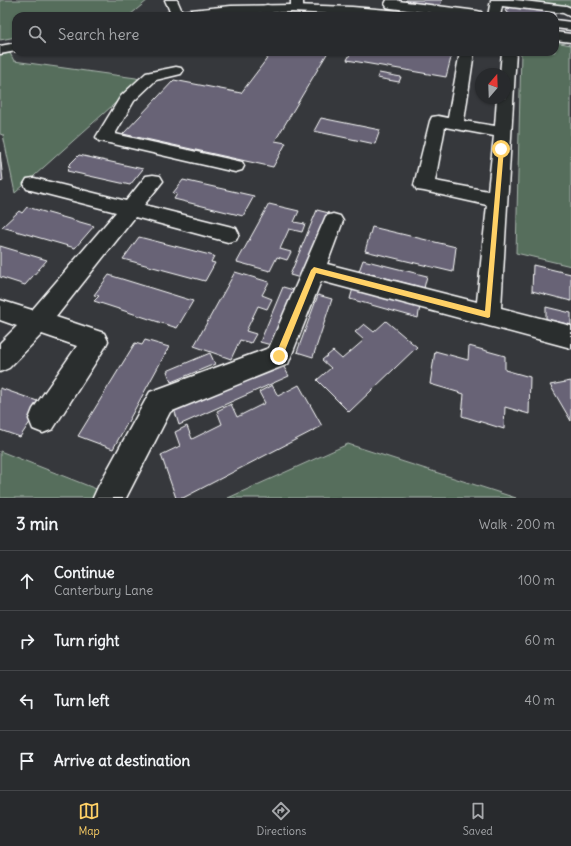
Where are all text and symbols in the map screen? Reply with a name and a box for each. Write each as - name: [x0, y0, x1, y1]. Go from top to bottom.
- search box: [12, 12, 559, 56]
- icon: search: [26, 23, 48, 45]
- text: Search here: [58, 25, 139, 44]
- north arrow: [475, 68, 511, 104]
- route start: [492, 140, 510, 158]
- route end: [270, 347, 288, 365]
- text: 3 min: [16, 513, 58, 535]
- text: Walk · 200 m: [479, 516, 555, 533]
- text: Continue: [54, 563, 115, 582]
- icon: ahead: [16, 570, 38, 592]
- text: 100 m: [518, 572, 555, 589]
- text: Canterbury Lane: [54, 582, 153, 599]
- icon: right: [16, 630, 38, 652]
- text: Turn right: [54, 631, 119, 650]
- text: 60 m: [524, 632, 555, 649]
- icon: left: [16, 690, 38, 712]
- text: Turn left: [54, 691, 109, 710]
- text: 40 m: [524, 692, 555, 709]
- icon: arrive: [16, 750, 38, 772]
- text: Arrive at destination: [54, 751, 190, 770]
- tab: Map: [78, 800, 100, 838]
- tab: Directions: [257, 800, 306, 838]
- tab: Saved: [463, 800, 493, 838]

